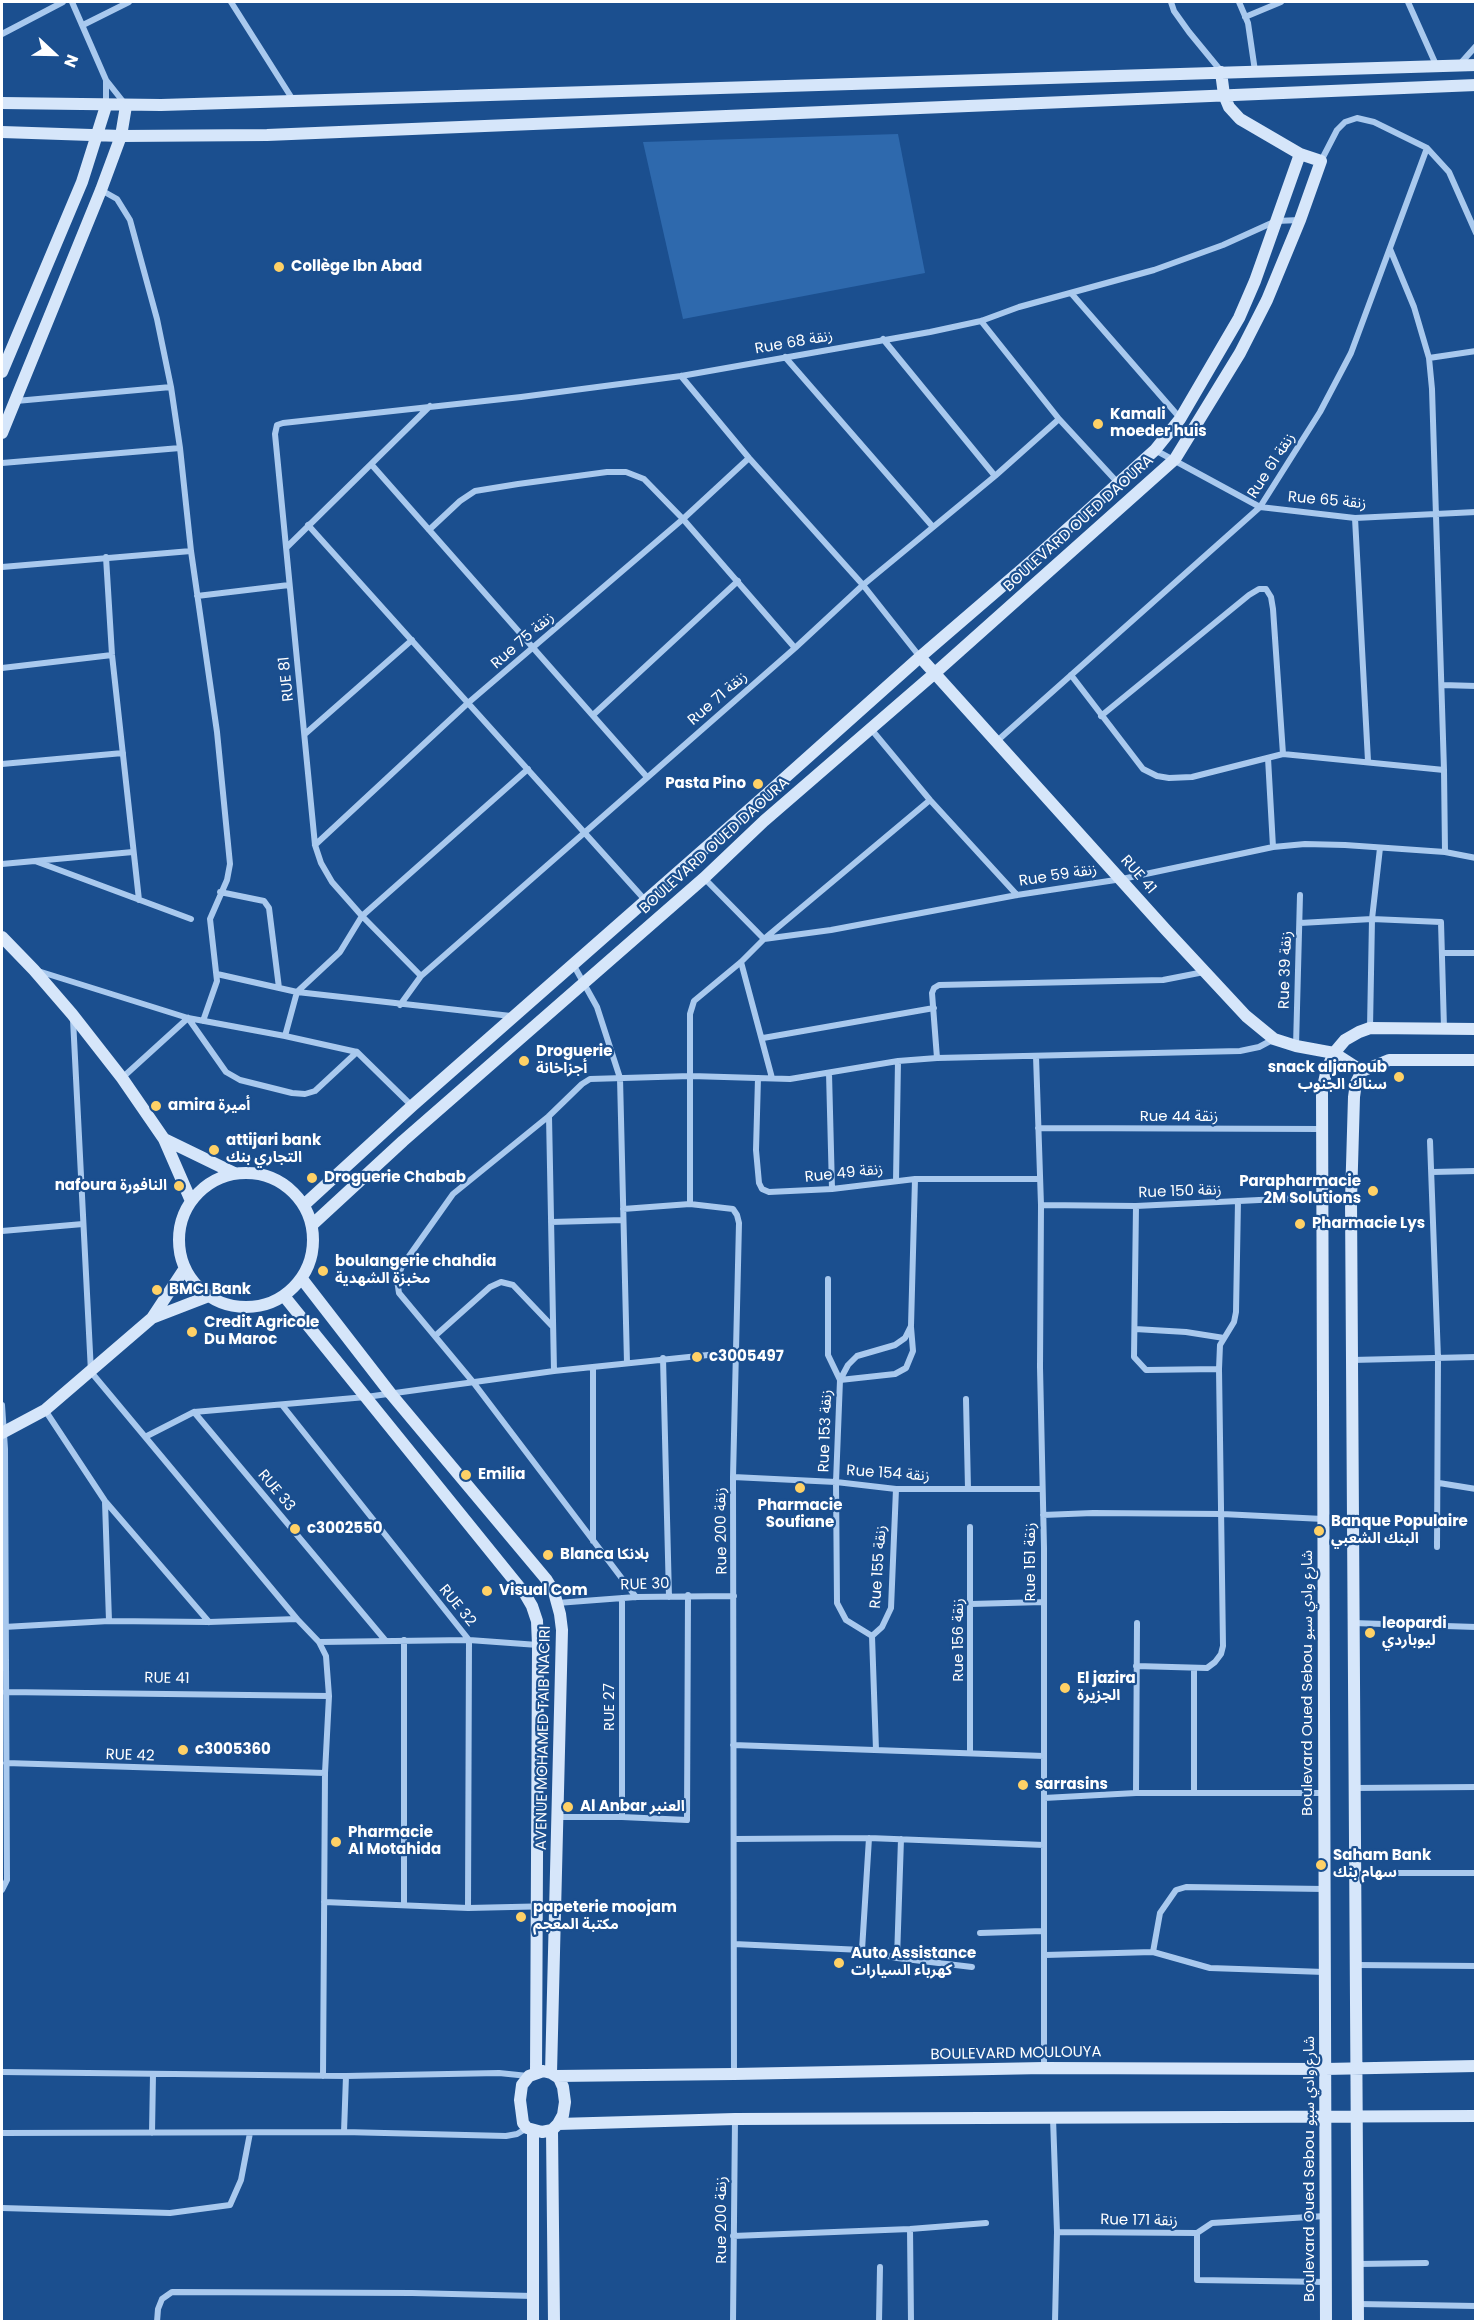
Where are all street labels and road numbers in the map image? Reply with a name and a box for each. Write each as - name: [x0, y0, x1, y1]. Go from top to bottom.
- street label: Rue 68 زنقة: [754, 327, 834, 359]
- street label: Rue 61 زنقة: [1244, 430, 1300, 502]
- street label: BOULEVARD OUED DAOURA: [1000, 452, 1158, 596]
- street label: Rue 65 زنقة: [1287, 489, 1367, 513]
- street label: Rue 75 زنقة: [488, 609, 558, 673]
- street label: RUE 81: [276, 656, 298, 702]
- street label: Rue 71 زنقة: [685, 668, 751, 730]
- street label: BOULEVARD OUED DAOURA: [636, 774, 794, 918]
- street label: RUE 41: [1116, 852, 1160, 898]
- street label: Rue 59 زنقة: [1018, 861, 1098, 891]
- street label: Rue 39 زنقة: [1276, 931, 1296, 1009]
- street label: Rue 44 زنقة: [1140, 1108, 1218, 1126]
- street label: Rue 49 زنقة: [804, 1161, 884, 1187]
- street label: Rue 150 زنقة: [1138, 1182, 1222, 1202]
- street label: Rue 153 زنقة: [816, 1389, 836, 1473]
- street label: Rue 154 زنقة: [846, 1462, 930, 1486]
- street label: RUE 33: [253, 1467, 299, 1515]
- street label: Rue 200 زنقة: [712, 1487, 732, 1575]
- street label: Rue 151 زنقة: [1022, 1523, 1040, 1601]
- street label: Rue 155 زنقة: [867, 1525, 891, 1609]
- street label: Boulevard Oued Sebou شارع وادي سبو: [1299, 1550, 1317, 1816]
- street label: RUE 30: [620, 1575, 670, 1595]
- street label: RUE 32: [435, 1582, 479, 1630]
- street label: Rue 156 زنقة: [950, 1598, 968, 1682]
- street label: AVENUE MOHAMED TAIB NACIRI: [533, 1626, 555, 1850]
- street label: RUE 41: [144, 1670, 190, 1688]
- street label: RUE 27: [601, 1683, 619, 1731]
- street label: RUE 42: [105, 1746, 155, 1766]
- street label: Boulevard Oued Sebou شارع وادي سبو: [1301, 2036, 1319, 2302]
- street label: BOULEVARD MOULOUYA: [930, 2044, 1102, 2064]
- street label: Rue 200 زنقة: [713, 2176, 731, 2264]
- street label: Rue 171 زنقة: [1100, 2211, 1178, 2231]

